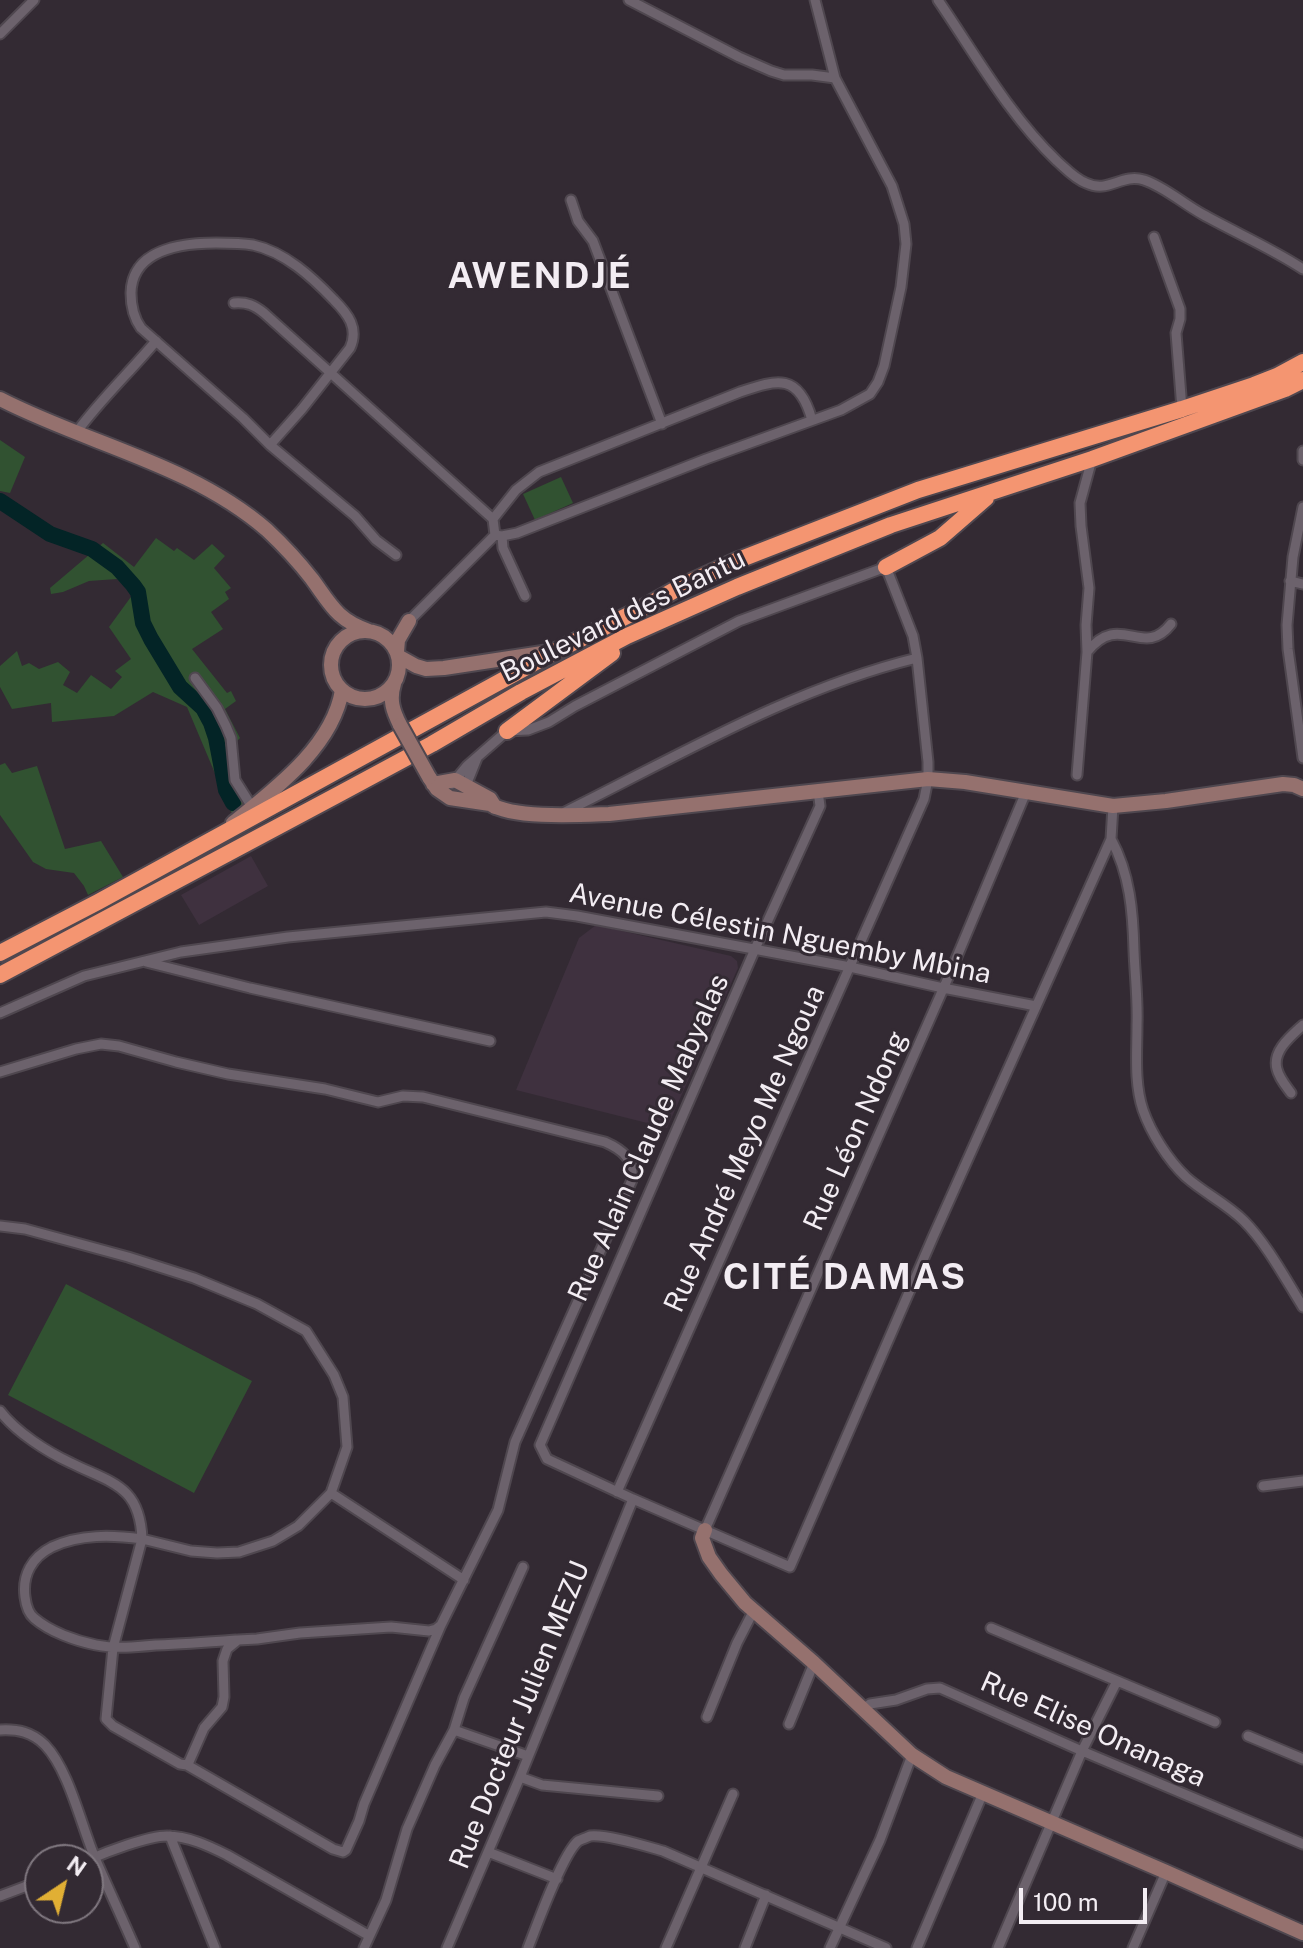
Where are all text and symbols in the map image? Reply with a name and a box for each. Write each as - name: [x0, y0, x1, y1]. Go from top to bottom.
- district label: AWENDJÉ: [447, 255, 633, 299]
- street label: Boulevard des Bantu: [495, 542, 751, 690]
- street label: Avenue Célestin Nguemby Mbina: [566, 877, 994, 991]
- street label: Rue Alain Claude Mabyalas: [561, 969, 737, 1307]
- street label: Rue André Meyo Me Ngoua: [658, 980, 832, 1318]
- street label: Rue Léon Ndong: [797, 1026, 915, 1236]
- district label: CITÉ DAMAS: [723, 1256, 967, 1300]
- street label: Rue Docteur Julien MEZU: [443, 1556, 597, 1874]
- street label: Rue Elise Onanaga: [975, 1665, 1211, 1795]
- north arrow: [24, 1844, 104, 1924]
- text: N: [62, 1850, 91, 1882]
- scale bar: [1023, 1872, 1151, 1922]
- text: 100 m: [1033, 1888, 1099, 1916]

